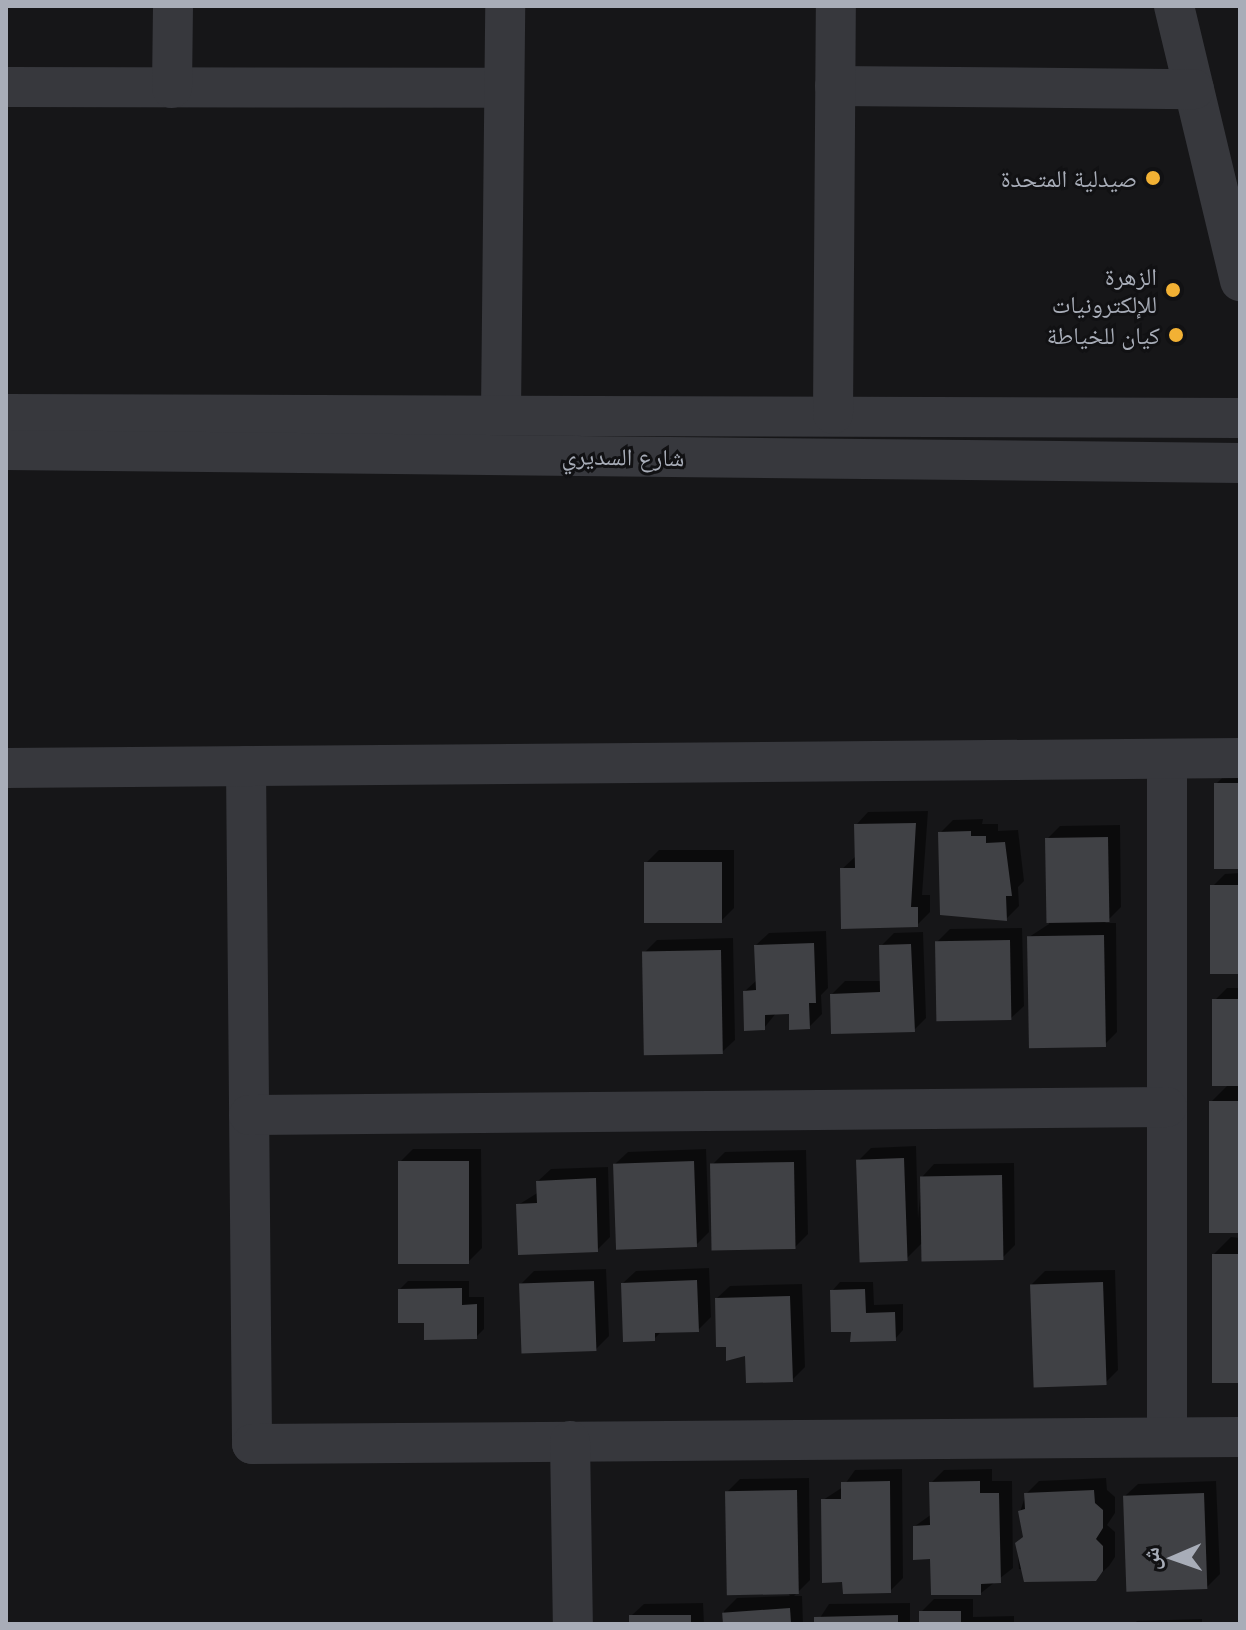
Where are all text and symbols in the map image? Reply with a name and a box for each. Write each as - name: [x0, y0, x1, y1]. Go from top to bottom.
- place label: صيدلية المتحدة: [1001, 164, 1137, 192]
- marker: صيدلية المتحدة: [1144, 169, 1162, 187]
- place label: الزهرة للإلكترونيات: [1052, 262, 1157, 318]
- marker: الزهرة للإلكترونيات: [1164, 281, 1182, 299]
- place label: كيان للخياطة: [1047, 321, 1160, 349]
- marker: كيان للخياطة: [1167, 326, 1185, 344]
- street label: شارع السديري: [561, 441, 685, 471]
- north arrow: [1134, 1518, 1214, 1598]
- text: ش: [1135, 1547, 1165, 1571]

